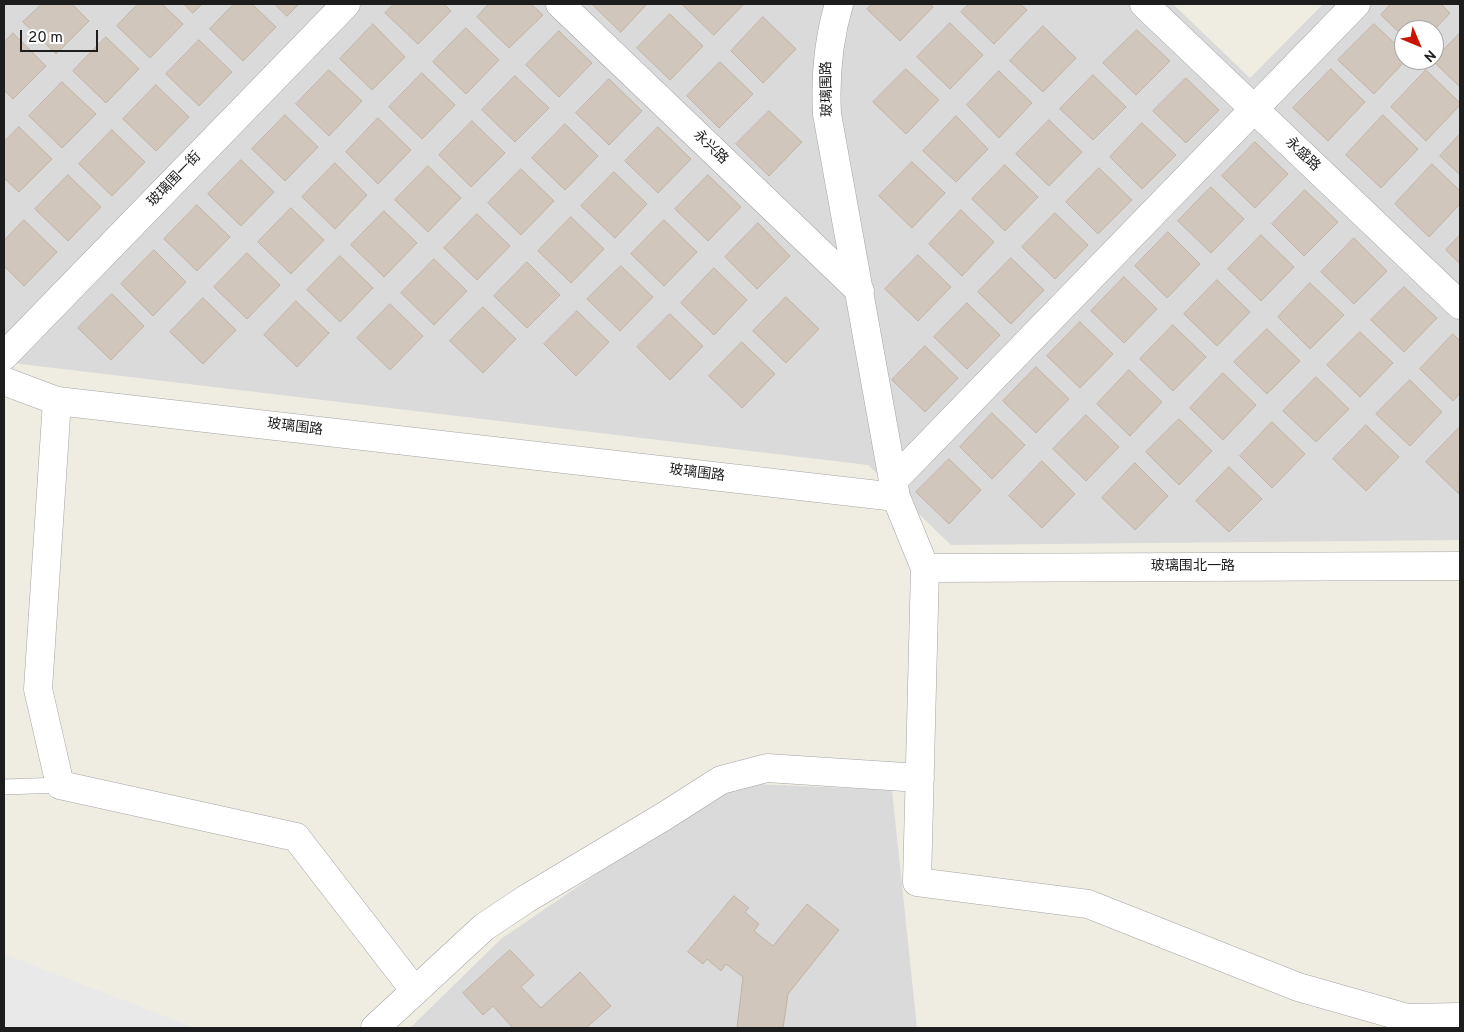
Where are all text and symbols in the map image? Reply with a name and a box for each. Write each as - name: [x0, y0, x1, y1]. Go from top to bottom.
- scale bar: [22, 20, 100, 52]
- north arrow: [1394, 20, 1444, 70]
- text: 20 m: [28, 29, 63, 48]
- text: N: [1420, 46, 1439, 65]
- street label: 玻璃围路: [819, 61, 837, 117]
- street label: 永兴路: [689, 127, 731, 169]
- street label: 永盛路: [1281, 134, 1323, 176]
- street label: 玻璃围一街: [145, 149, 205, 211]
- street label: 玻璃围路: [266, 416, 324, 440]
- street label: 玻璃围路: [668, 462, 726, 486]
- street label: 玻璃围北一路: [1151, 559, 1235, 575]

